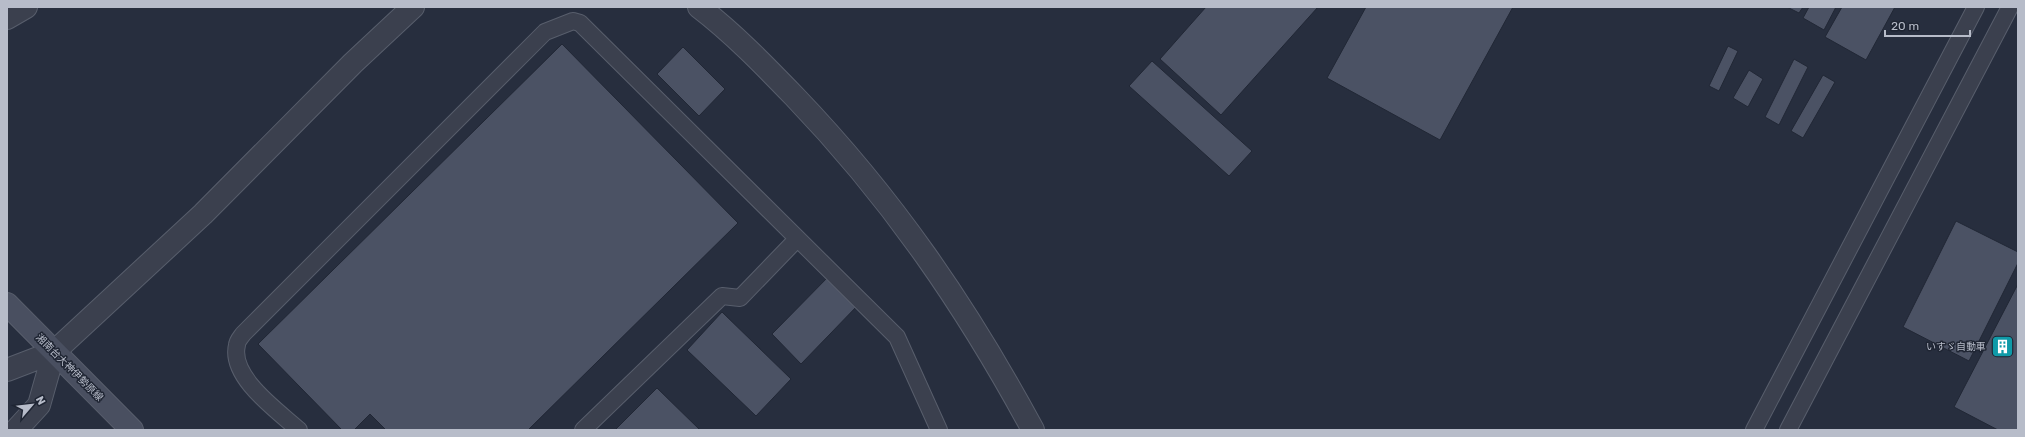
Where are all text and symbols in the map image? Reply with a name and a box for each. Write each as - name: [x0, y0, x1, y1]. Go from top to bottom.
- scale bar: [1885, 12, 1970, 38]
- text: 20 m: [1891, 19, 1919, 33]
- street label: 湘南台大神伊勢原線: [33, 332, 105, 404]
- building icon: いすゞ自動車: [1989, 333, 2015, 359]
- place label: いすゞ自動車: [1926, 341, 1986, 353]
- north arrow: [12, 385, 52, 425]
- text: N: [33, 394, 48, 407]

